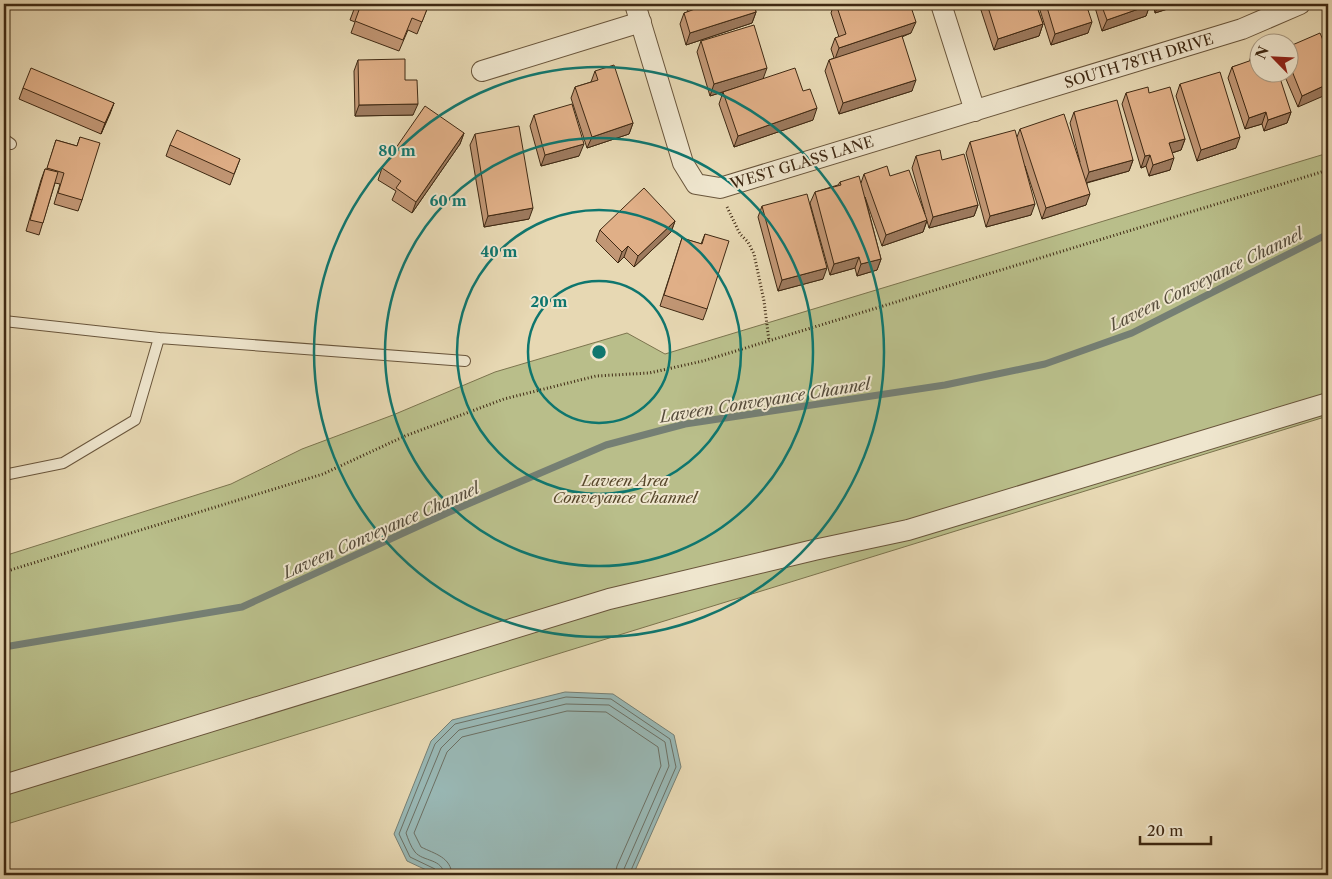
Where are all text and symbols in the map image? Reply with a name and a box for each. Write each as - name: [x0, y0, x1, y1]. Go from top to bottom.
- street label: SOUTH 78TH DRIVE: [1062, 29, 1216, 92]
- north arrow: [1250, 32, 1300, 82]
- text: N: [1251, 43, 1273, 62]
- street label: WEST GLASS LANE: [727, 132, 876, 194]
- text: 80 m: [378, 141, 416, 160]
- text: 60 m: [429, 191, 467, 210]
- water label: Laveen Conveyance Channel: [1104, 223, 1308, 336]
- text: 40 m: [480, 242, 518, 261]
- text: 20 m: [530, 292, 568, 311]
- centre of rings: [590, 343, 608, 361]
- water label: Laveen Conveyance Channel: [656, 373, 874, 427]
- park label: Laveen Area Conveyance Channel: [553, 471, 700, 507]
- water label: Laveen Conveyance Channel: [278, 477, 484, 583]
- scale bar: [1140, 814, 1211, 846]
- text: 20 m: [1147, 821, 1183, 840]

